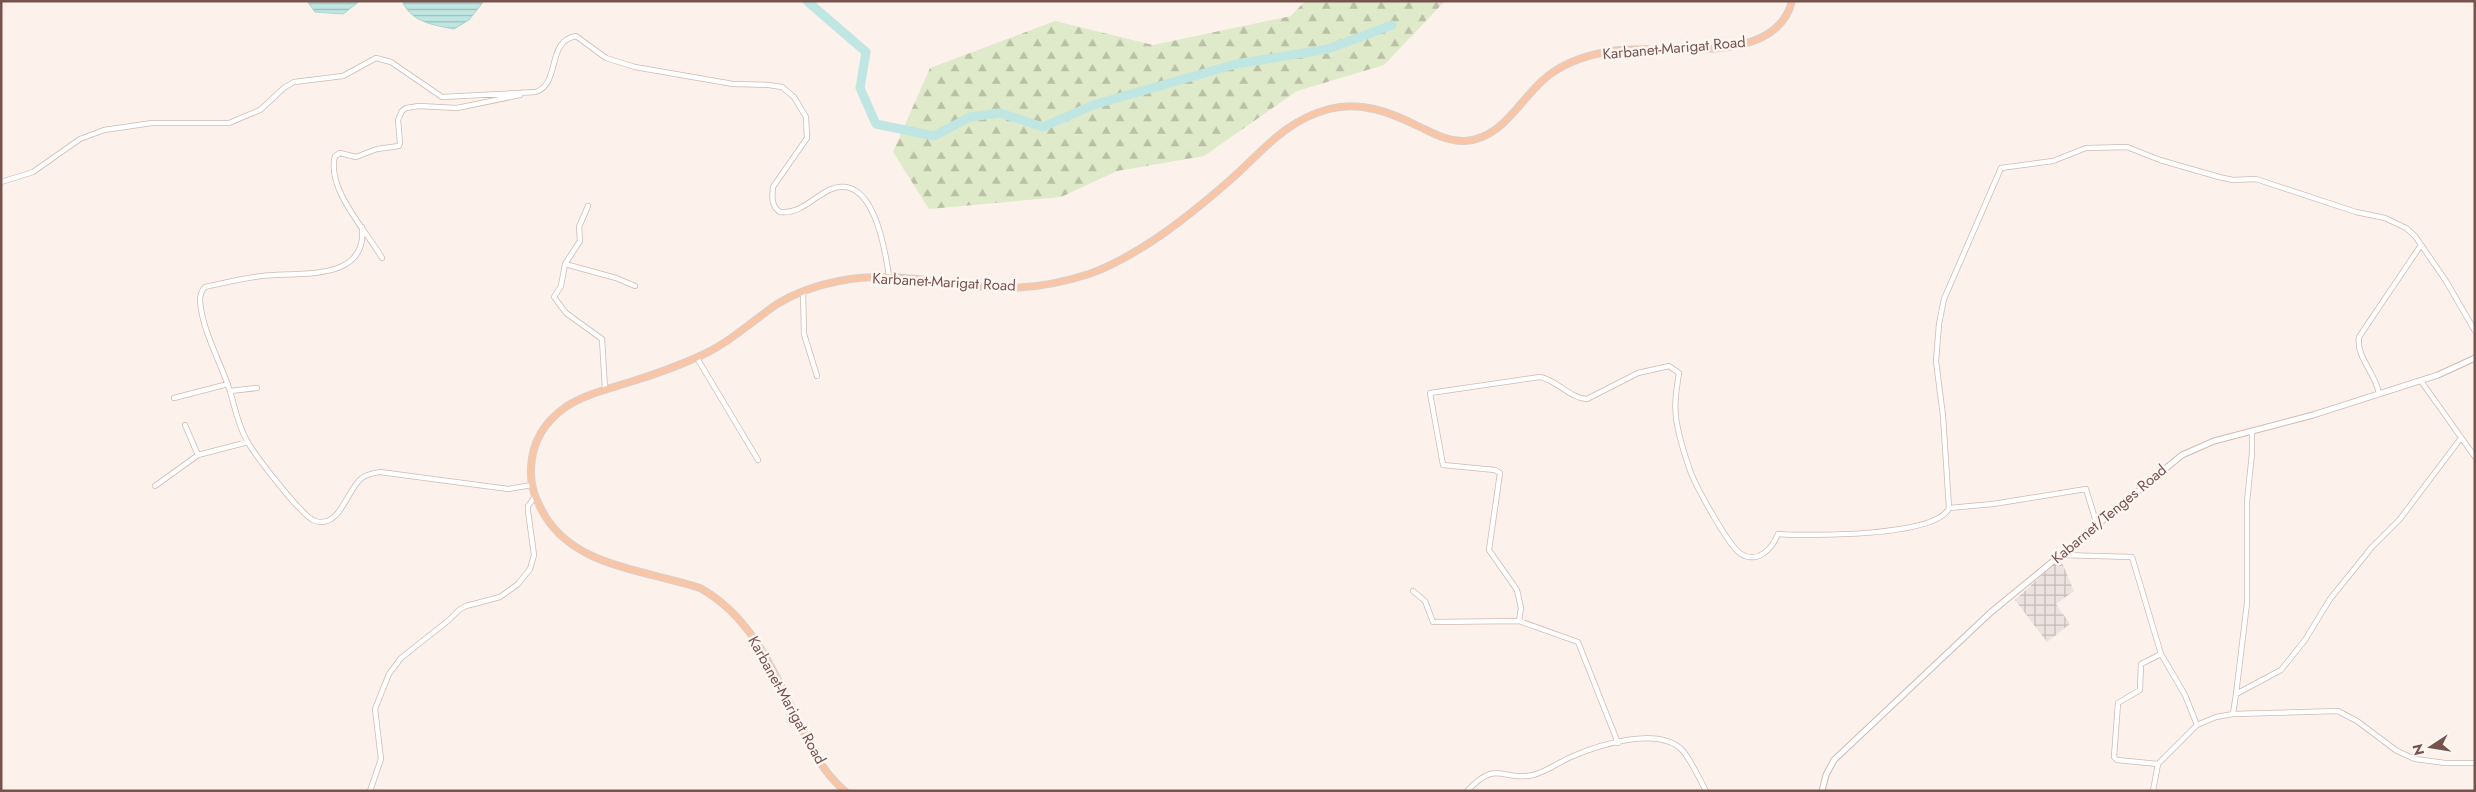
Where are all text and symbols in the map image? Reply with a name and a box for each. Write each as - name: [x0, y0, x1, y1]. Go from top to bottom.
- street label: Karbanet-Marigat Road: [1602, 31, 1746, 65]
- street label: Karbanet-Marigat Road: [872, 267, 1016, 297]
- street label: Kabarnet/Tenges Road: [2047, 459, 2171, 569]
- street label: Karbanet-Marigat Road: [743, 632, 831, 768]
- north arrow: [2406, 722, 2456, 772]
- text: N: [2407, 742, 2429, 757]

